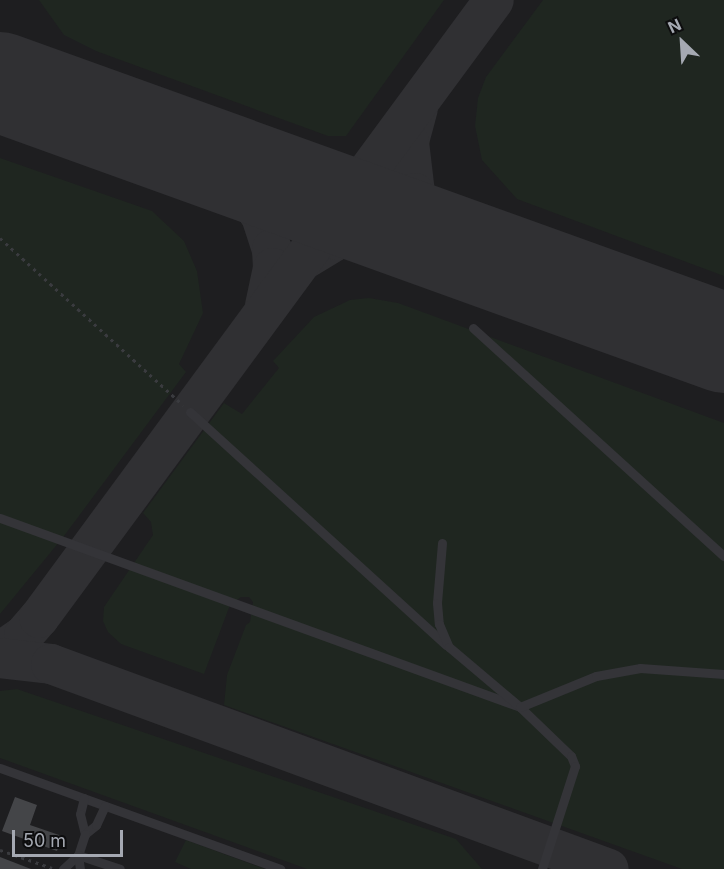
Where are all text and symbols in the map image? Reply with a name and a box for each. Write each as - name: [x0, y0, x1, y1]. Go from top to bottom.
- north arrow: [652, 12, 712, 72]
- text: N: [665, 14, 684, 37]
- scale bar: [15, 818, 126, 856]
- text: 50 m: [23, 830, 66, 851]

